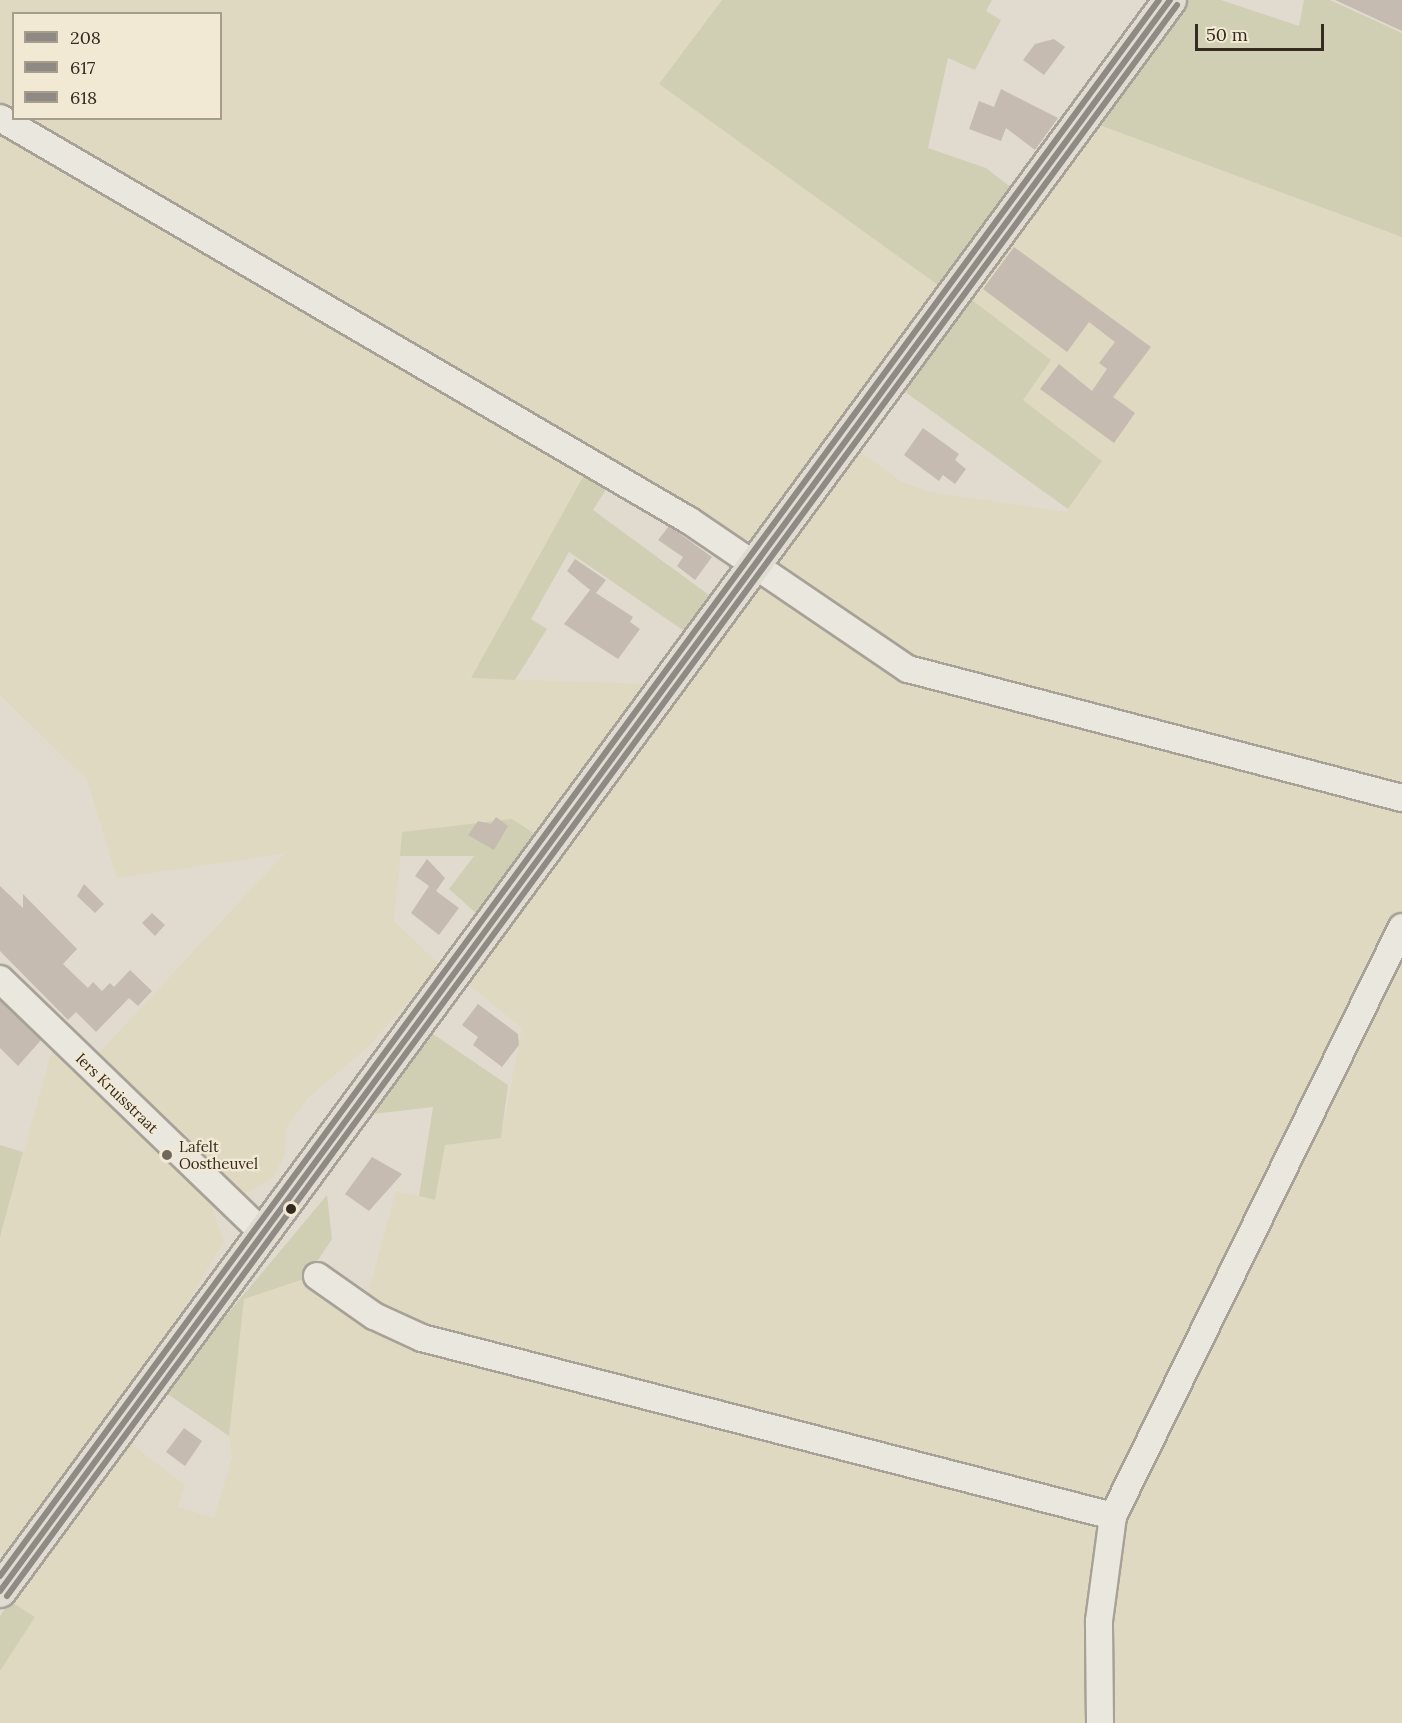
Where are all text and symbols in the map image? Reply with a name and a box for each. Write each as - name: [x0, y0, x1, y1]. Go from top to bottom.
- legend: [12, 12, 222, 120]
- scale bar: [1198, 12, 1327, 50]
- text: 50 m: [1206, 23, 1248, 46]
- text: 208: [70, 26, 101, 49]
- text: 617: [70, 56, 95, 79]
- text: 618: [70, 86, 97, 109]
- street label: Iers Kruisstraat: [72, 1049, 162, 1137]
- place label: Lafelt Oostheuvel: [179, 1137, 258, 1172]
- marker: Lafelt Oostheuvel: [160, 1148, 174, 1162]
- unlabelled marker: [285, 1203, 297, 1215]

